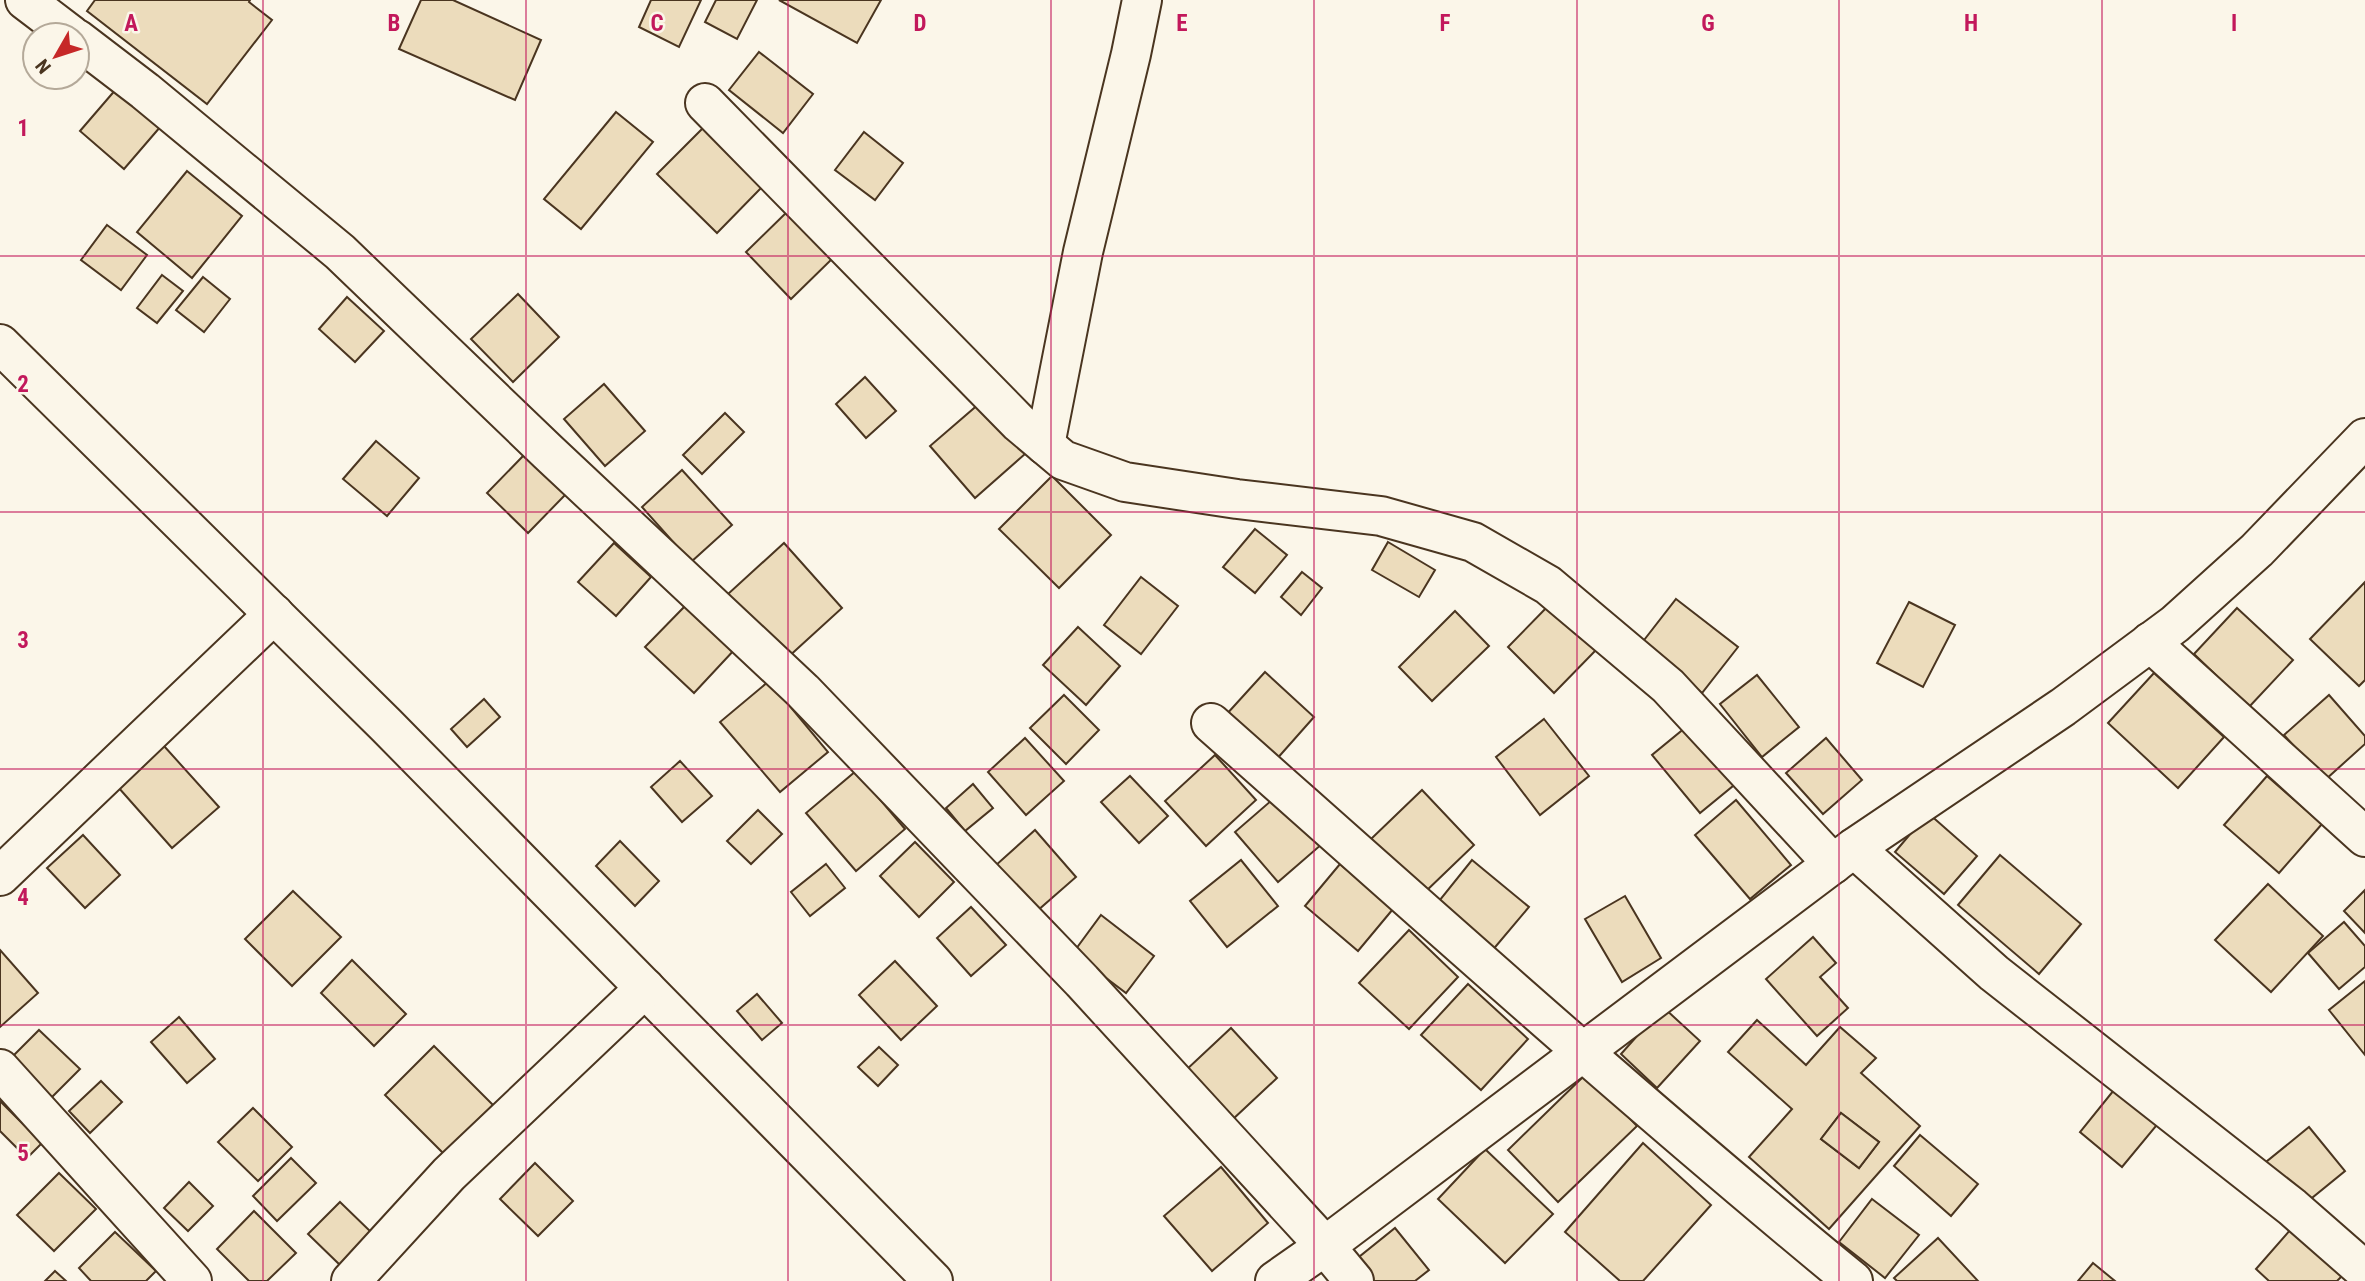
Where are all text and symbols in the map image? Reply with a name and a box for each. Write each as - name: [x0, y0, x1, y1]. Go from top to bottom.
- text: A: [124, 10, 138, 37]
- text: B: [388, 10, 400, 37]
- text: C: [650, 10, 664, 37]
- text: D: [914, 10, 927, 37]
- text: E: [1176, 10, 1188, 37]
- text: F: [1440, 10, 1451, 37]
- text: G: [1701, 10, 1715, 37]
- text: H: [1964, 10, 1978, 37]
- text: I: [2231, 10, 2237, 37]
- north arrow: [21, 21, 91, 91]
- text: N: [31, 55, 56, 78]
- text: 1: [17, 115, 29, 142]
- text: 2: [17, 371, 29, 398]
- text: 3: [17, 627, 29, 654]
- text: 4: [17, 884, 29, 911]
- text: 5: [17, 1140, 29, 1167]

